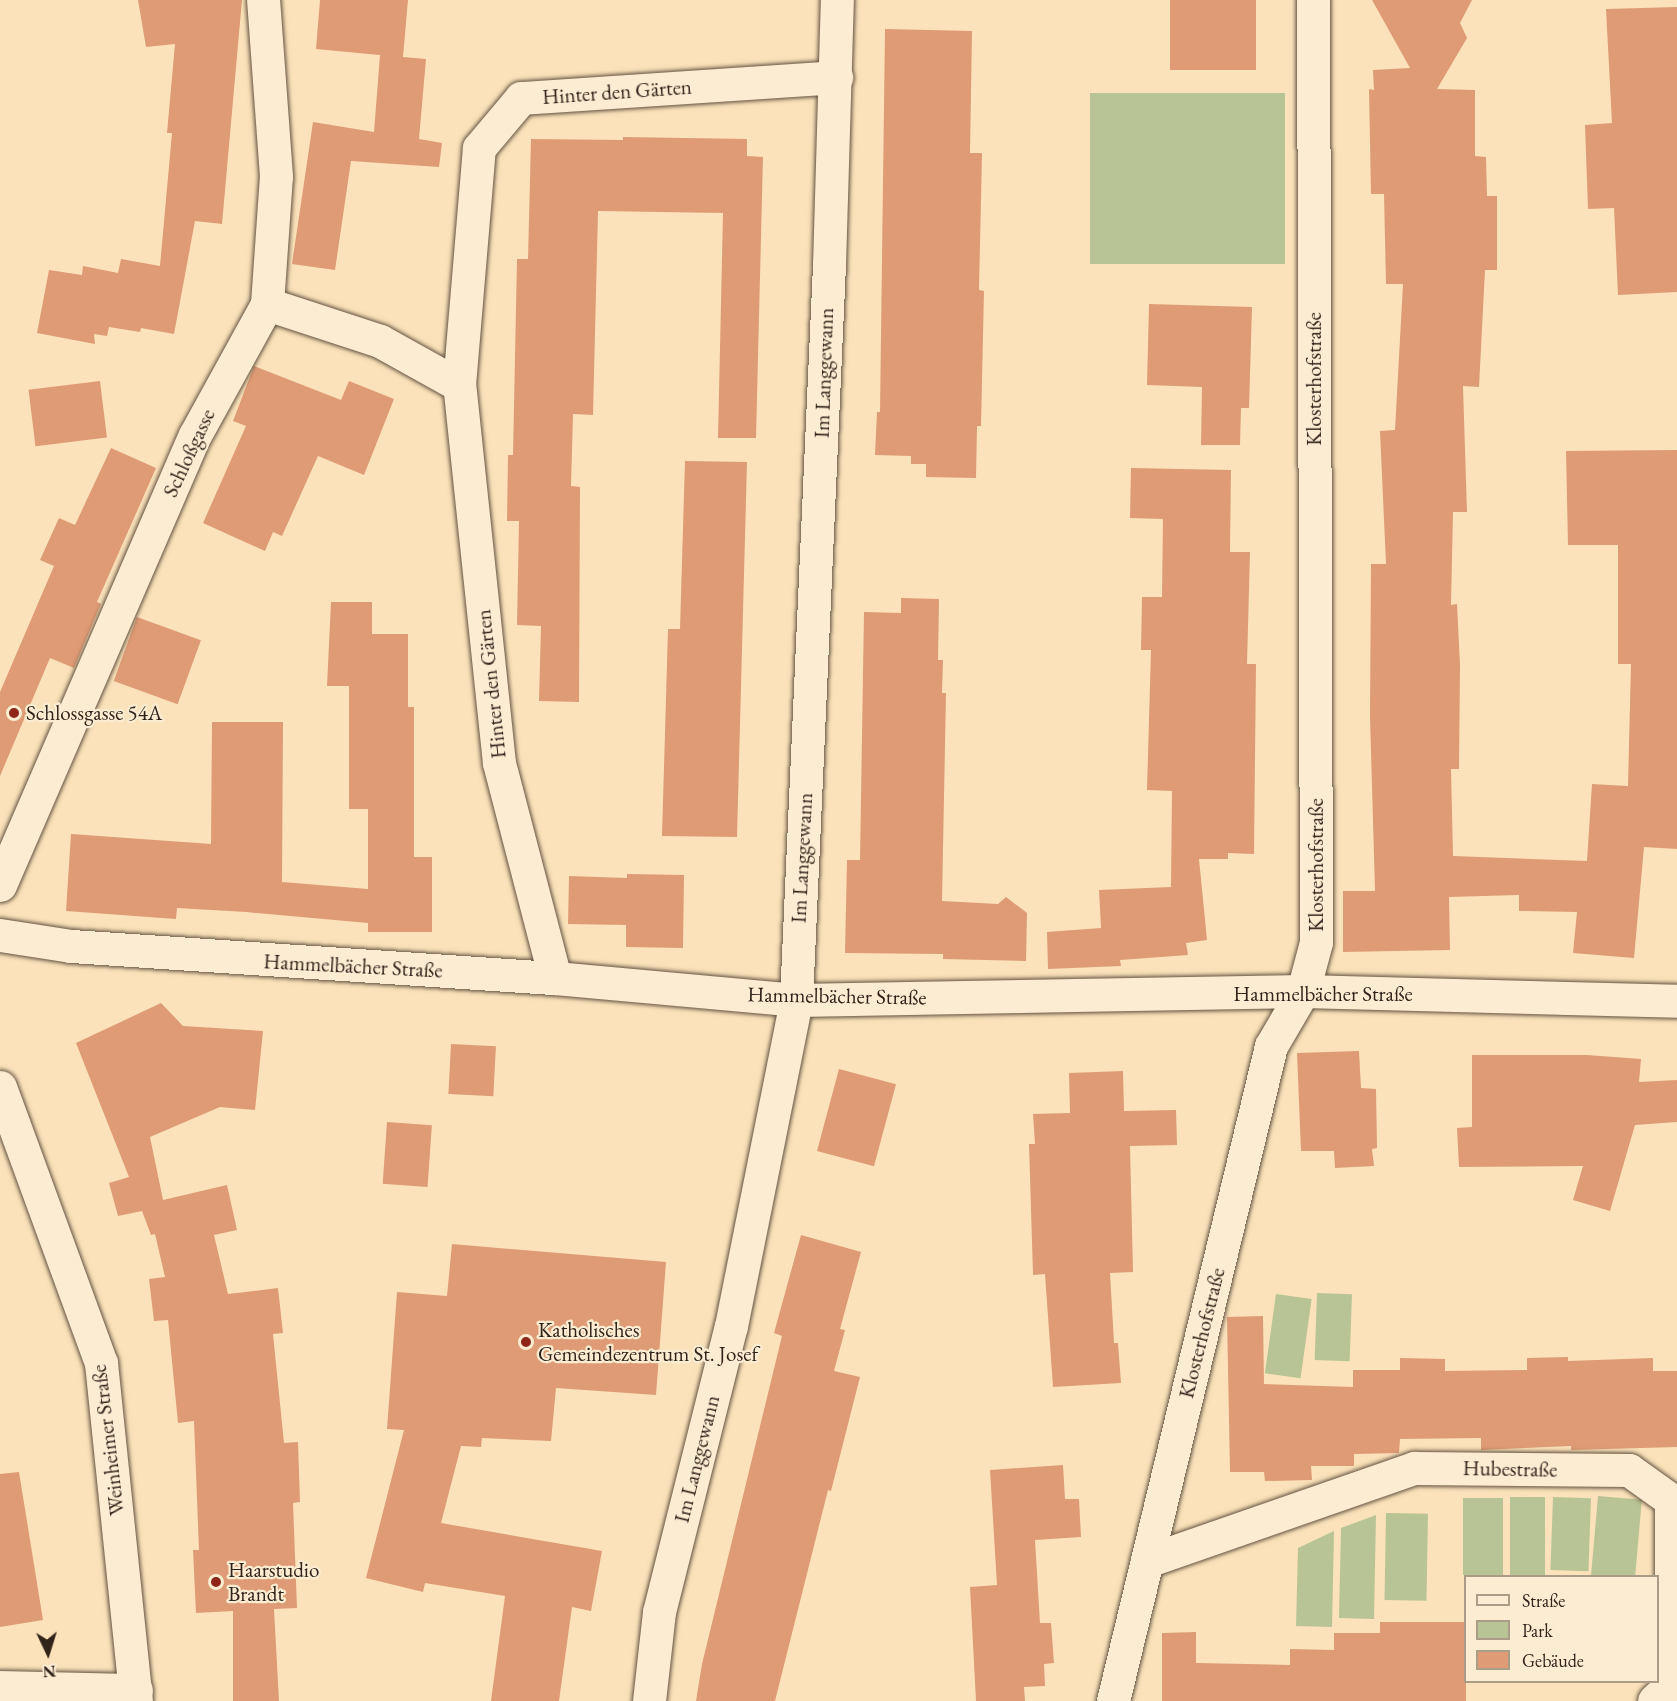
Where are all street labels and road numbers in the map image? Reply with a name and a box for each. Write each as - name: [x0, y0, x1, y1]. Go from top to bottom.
- street label: Hinter den Gärten: [541, 74, 693, 110]
- street label: Im Langgewann: [809, 307, 839, 439]
- street label: Klosterhofstraße: [1301, 312, 1327, 446]
- street label: Schloßgasse: [158, 405, 220, 501]
- street label: Hinter den Gärten: [471, 608, 511, 760]
- street label: Im Langgewann: [786, 792, 818, 924]
- street label: Klosterhofstraße: [1303, 798, 1329, 932]
- street label: Hammelbächer Straße: [263, 949, 443, 983]
- street label: Hammelbächer Straße: [1233, 981, 1413, 1007]
- street label: Hammelbächer Straße: [747, 982, 927, 1010]
- street label: Klosterhofstraße: [1174, 1265, 1230, 1401]
- street label: Weinheimer Straße: [86, 1363, 130, 1517]
- street label: Im Langgewann: [669, 1393, 725, 1525]
- street label: Hubestraße: [1462, 1456, 1558, 1482]

